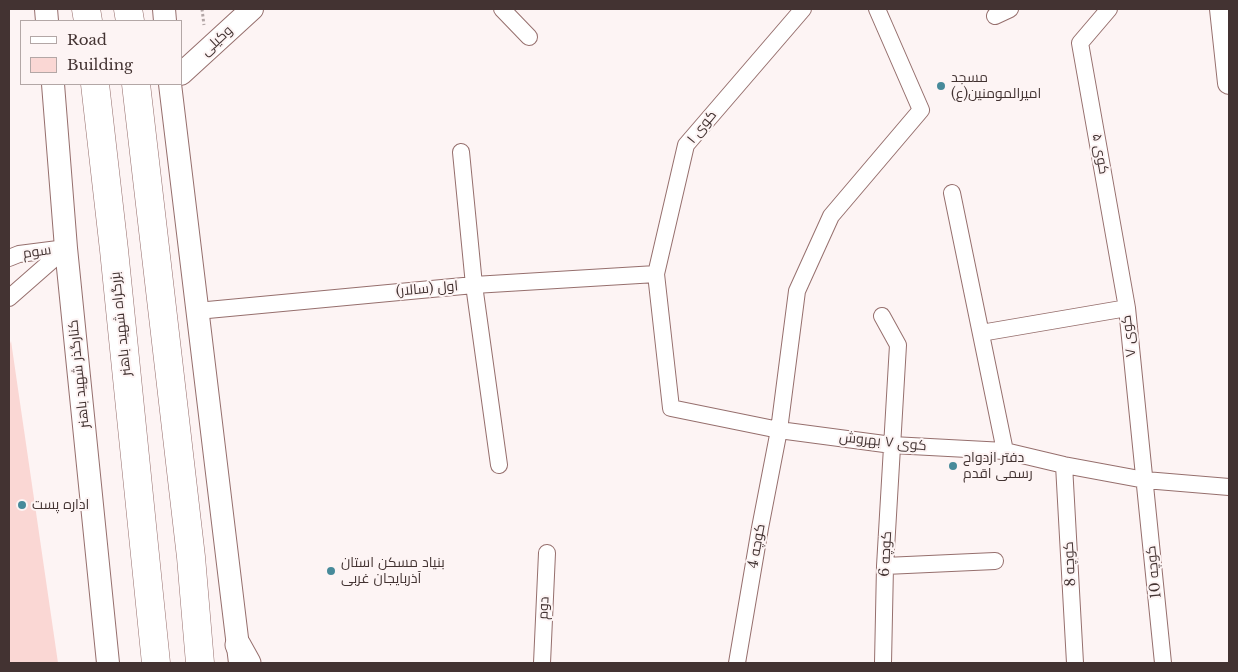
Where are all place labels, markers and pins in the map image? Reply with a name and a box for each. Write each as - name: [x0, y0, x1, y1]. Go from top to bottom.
- place label: مسجد امیرالمومنین(ع): [951, 70, 1041, 102]
- marker: مسجد امیرالمومنین(ع): [935, 80, 947, 92]
- place label: دفتر ازدواح رسمی اقدم: [963, 450, 1033, 482]
- marker: دفتر ازدواح رسمی اقدم: [947, 460, 959, 472]
- place label: اداره پست: [32, 497, 89, 513]
- marker: اداره پست: [16, 499, 28, 511]
- place label: بنیاد مسکن استان آذربایجان غربی: [341, 555, 445, 588]
- marker: بنیاد مسکن استان آذربایجان غربی: [325, 565, 337, 577]

